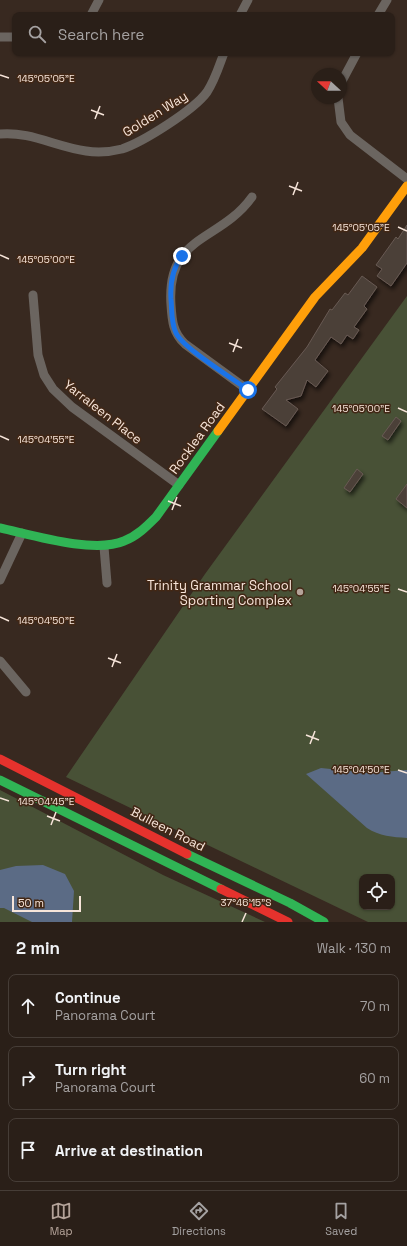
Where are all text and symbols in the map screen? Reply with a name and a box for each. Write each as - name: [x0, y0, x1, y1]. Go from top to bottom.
- search box: [12, 12, 395, 56]
- icon: search: [26, 23, 48, 45]
- text: Search here: [58, 25, 144, 44]
- north arrow: [311, 68, 347, 104]
- text: 145°05'05"E: [17, 72, 75, 85]
- street label: Golden Way: [119, 87, 191, 141]
- text: 145°05'05"E: [332, 221, 390, 234]
- route end: [173, 247, 191, 265]
- text: 145°05'00"E: [17, 253, 75, 266]
- street label: Yarraleen Place: [60, 376, 146, 448]
- route start: [239, 381, 257, 399]
- street label: Rocklea Road: [165, 399, 229, 477]
- text: 145°05'00"E: [332, 402, 390, 415]
- text: 145°04'55"E: [18, 433, 75, 446]
- place label: Trinity Grammar School Sporting Complex: [147, 577, 292, 609]
- text: 145°04'55"E: [333, 582, 390, 595]
- marker: Trinity Grammar School Sporting Complex: [295, 587, 305, 597]
- text: 145°04'50"E: [17, 614, 75, 627]
- text: 145°04'50"E: [332, 763, 390, 776]
- text: 145°04'45"E: [18, 795, 75, 808]
- street label: Bulleen Road: [128, 803, 208, 855]
- map controls: [359, 874, 395, 910]
- button: locate: [359, 874, 395, 910]
- scale bar: [12, 894, 81, 913]
- text: 50 m: [18, 896, 44, 910]
- text: 37°46'15"S: [221, 896, 271, 909]
- text: 2 min: [16, 937, 60, 959]
- text: Walk · 130 m: [317, 940, 391, 957]
- text: Continue: [55, 988, 121, 1007]
- icon: ahead: [17, 995, 39, 1017]
- text: 70 m: [360, 998, 390, 1015]
- text: Panorama Court: [55, 1007, 156, 1024]
- text: Turn right: [55, 1060, 126, 1079]
- icon: right: [17, 1067, 39, 1089]
- text: 60 m: [359, 1070, 390, 1087]
- text: Panorama Court: [55, 1079, 156, 1096]
- icon: arrive: [17, 1139, 39, 1161]
- text: Arrive at destination: [55, 1141, 203, 1160]
- tab: Map: [50, 1200, 73, 1238]
- tab: Directions: [172, 1200, 226, 1238]
- tab: Saved: [325, 1200, 357, 1238]

